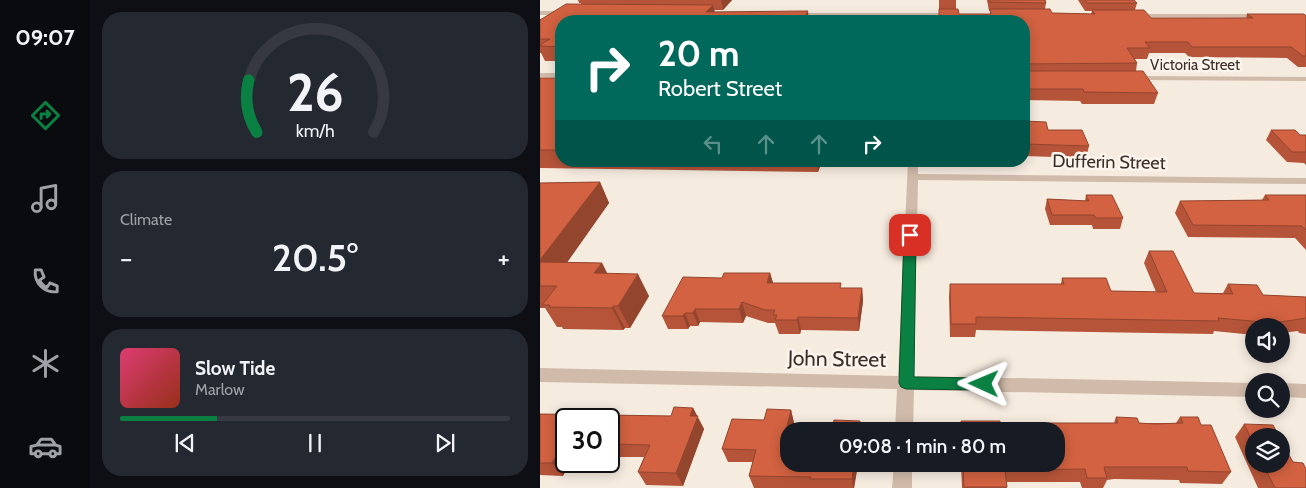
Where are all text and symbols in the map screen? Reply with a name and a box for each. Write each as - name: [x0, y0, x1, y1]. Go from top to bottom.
- text: 09:07: [15, 24, 75, 51]
- text: 20 m: [658, 32, 740, 75]
- icon: right: [575, 35, 640, 100]
- street label: Victoria Street: [1150, 56, 1240, 74]
- text: 26: [287, 61, 343, 124]
- text: Robert Street: [658, 75, 782, 102]
- icon: directions: [28, 98, 63, 133]
- text: km/h: [295, 120, 335, 141]
- icon: left: [699, 130, 727, 158]
- icon: ahead: [752, 130, 780, 158]
- icon: ahead: [805, 130, 833, 158]
- icon: right: [858, 130, 886, 158]
- street label: Dufferin Street: [1052, 150, 1166, 174]
- icon: music: [28, 181, 63, 216]
- text: Climate: [120, 210, 172, 229]
- pin: [889, 214, 931, 256]
- icon: arrive: [896, 221, 924, 249]
- text: 20.5°: [272, 234, 358, 281]
- text: −: [120, 241, 132, 275]
- text: +: [498, 241, 510, 275]
- icon: phone: [28, 264, 63, 299]
- map controls: [1245, 318, 1290, 473]
- button: sound: [1245, 318, 1290, 363]
- street label: John Street: [787, 345, 886, 372]
- icon: climate: [28, 346, 63, 381]
- text: Slow Tide: [195, 357, 275, 380]
- position arrow: [957, 357, 1009, 409]
- button: search: [1245, 373, 1290, 418]
- text: Marlow: [195, 380, 245, 399]
- speed limit sign: 30: [555, 408, 620, 473]
- button: layers: [1245, 428, 1290, 473]
- icon: car: [28, 429, 63, 464]
- icon: previous: [171, 429, 199, 457]
- icon: pause: [301, 429, 329, 457]
- icon: next: [431, 429, 459, 457]
- text: 09:08 · 1 min · 80 m: [839, 435, 1006, 458]

